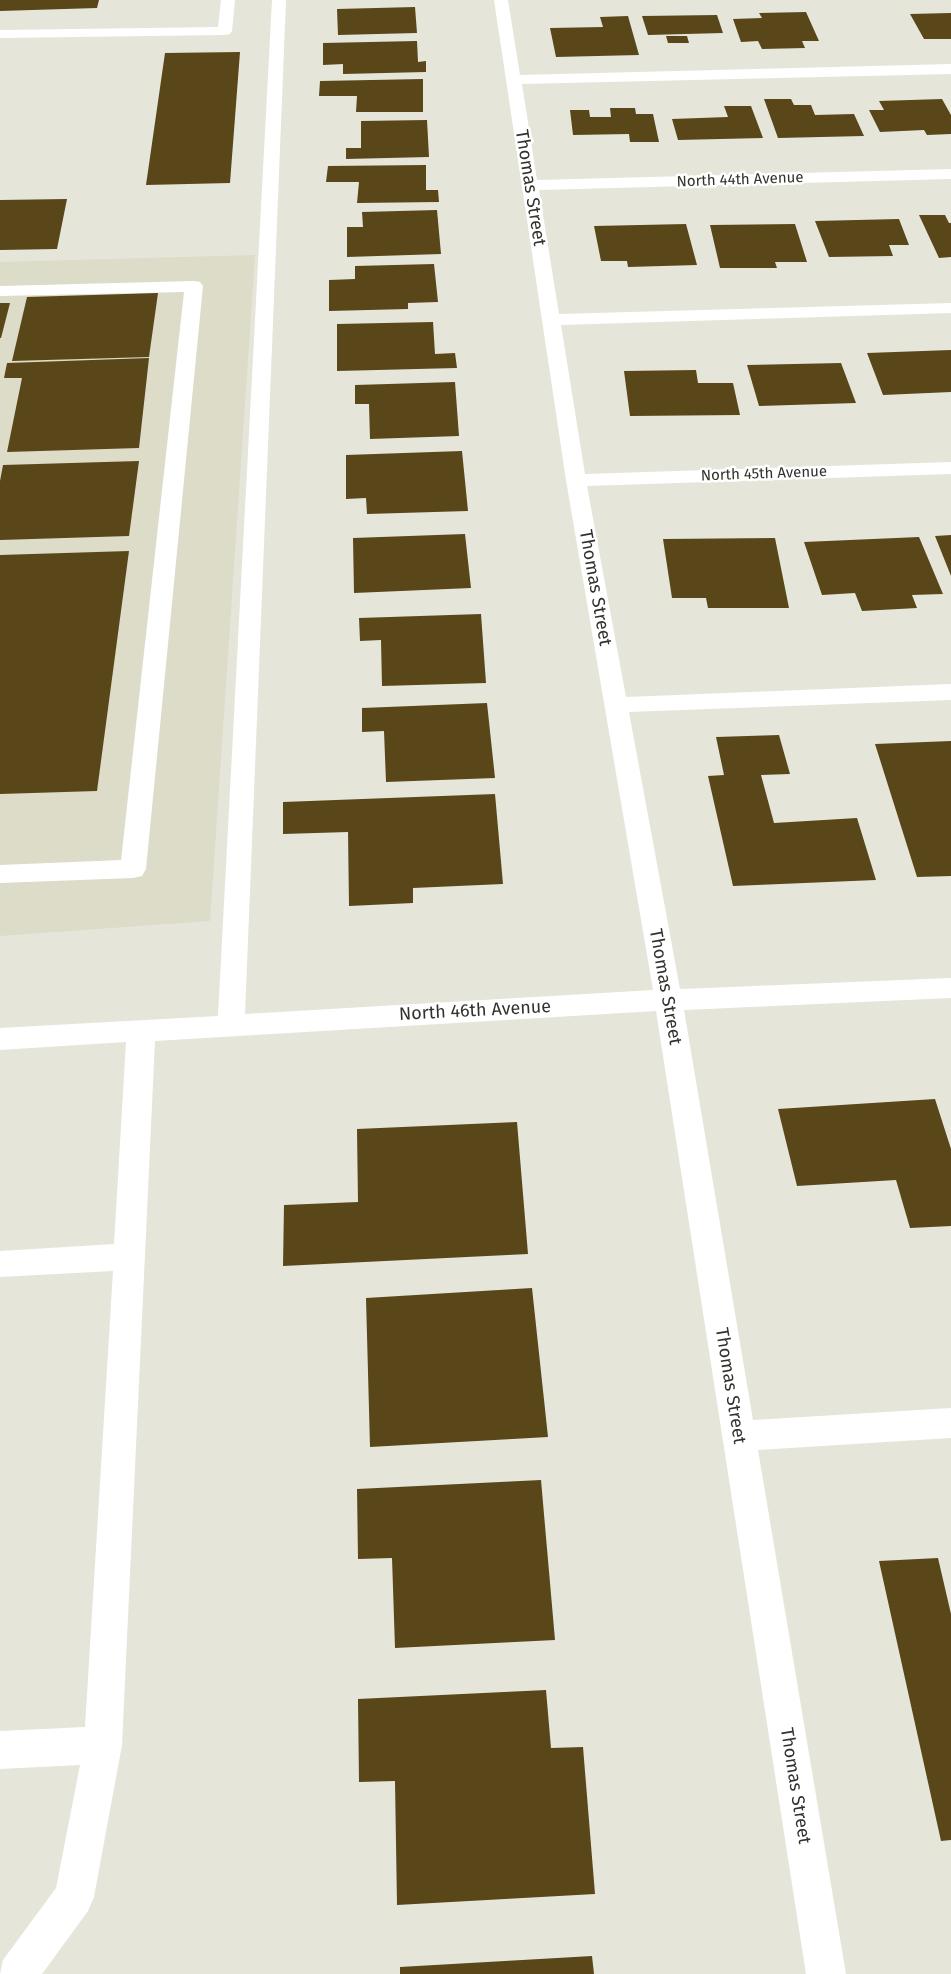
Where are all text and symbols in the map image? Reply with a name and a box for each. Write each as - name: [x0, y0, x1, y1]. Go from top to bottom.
- street label: Thomas Street: [510, 128, 550, 248]
- street label: North 44th Avenue: [676, 169, 804, 191]
- street label: North 45th Avenue: [701, 463, 827, 485]
- street label: Thomas Street: [574, 528, 616, 648]
- street label: Thomas Street: [644, 927, 686, 1047]
- street label: North 46th Avenue: [398, 996, 552, 1026]
- street label: Thomas Street: [710, 1326, 750, 1446]
- street label: Thomas Street: [775, 1726, 815, 1846]

